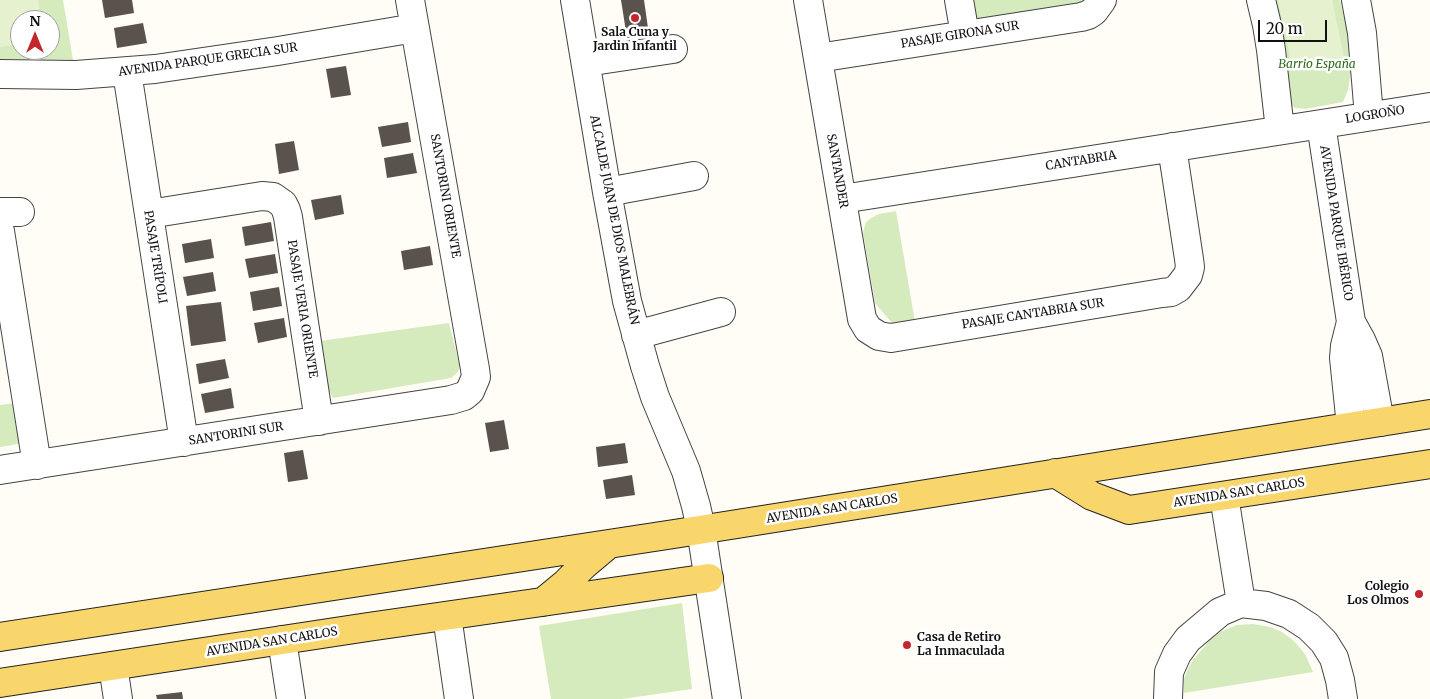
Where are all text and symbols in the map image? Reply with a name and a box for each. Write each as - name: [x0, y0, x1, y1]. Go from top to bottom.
- north arrow: [10, 10, 60, 60]
- scale bar: [1260, 10, 1329, 42]
- text: N: [29, 12, 41, 30]
- marker: Sala Cuna y Jardin Infantil: [629, 12, 641, 24]
- street label: PASAJE GIRONA SUR: [900, 19, 1020, 51]
- text: 20 m: [1266, 19, 1303, 38]
- place label: Sala Cuna y Jardin Infantil: [593, 26, 677, 54]
- street label: AVENIDA PARQUE GRECIA SUR: [117, 40, 299, 80]
- park label: Barrio España: [1278, 58, 1356, 72]
- street label: LOGROÑO: [1344, 103, 1406, 127]
- street label: ALCALDE JUAN DE DIOS MALEBRÁN: [587, 114, 641, 326]
- street label: SANTORINI ORIENTE: [427, 133, 463, 259]
- street label: SANTANDER: [823, 133, 851, 209]
- street label: AVENIDA PARQUE IBÉRICO: [1317, 144, 1355, 302]
- street label: CANTABRIA: [1045, 148, 1117, 174]
- street label: PASAJE TRÍPOLI: [141, 209, 169, 305]
- street label: PASAJE VERIA ORIENTE: [284, 239, 320, 379]
- street label: PASAJE CANTABRIA SUR: [961, 296, 1105, 332]
- street label: SANTORINI SUR: [188, 419, 284, 449]
- street label: AVENIDA SAN CARLOS: [1172, 476, 1306, 510]
- street label: AVENIDA SAN CARLOS: [765, 492, 899, 526]
- place label: Colegio Los Olmos: [1347, 580, 1409, 608]
- marker: Colegio Los Olmos: [1413, 588, 1425, 600]
- street label: AVENIDA SAN CARLOS: [205, 625, 339, 659]
- place label: Casa de Retiro La Inmaculada: [917, 631, 1005, 659]
- marker: Casa de Retiro La Inmaculada: [901, 639, 913, 651]

